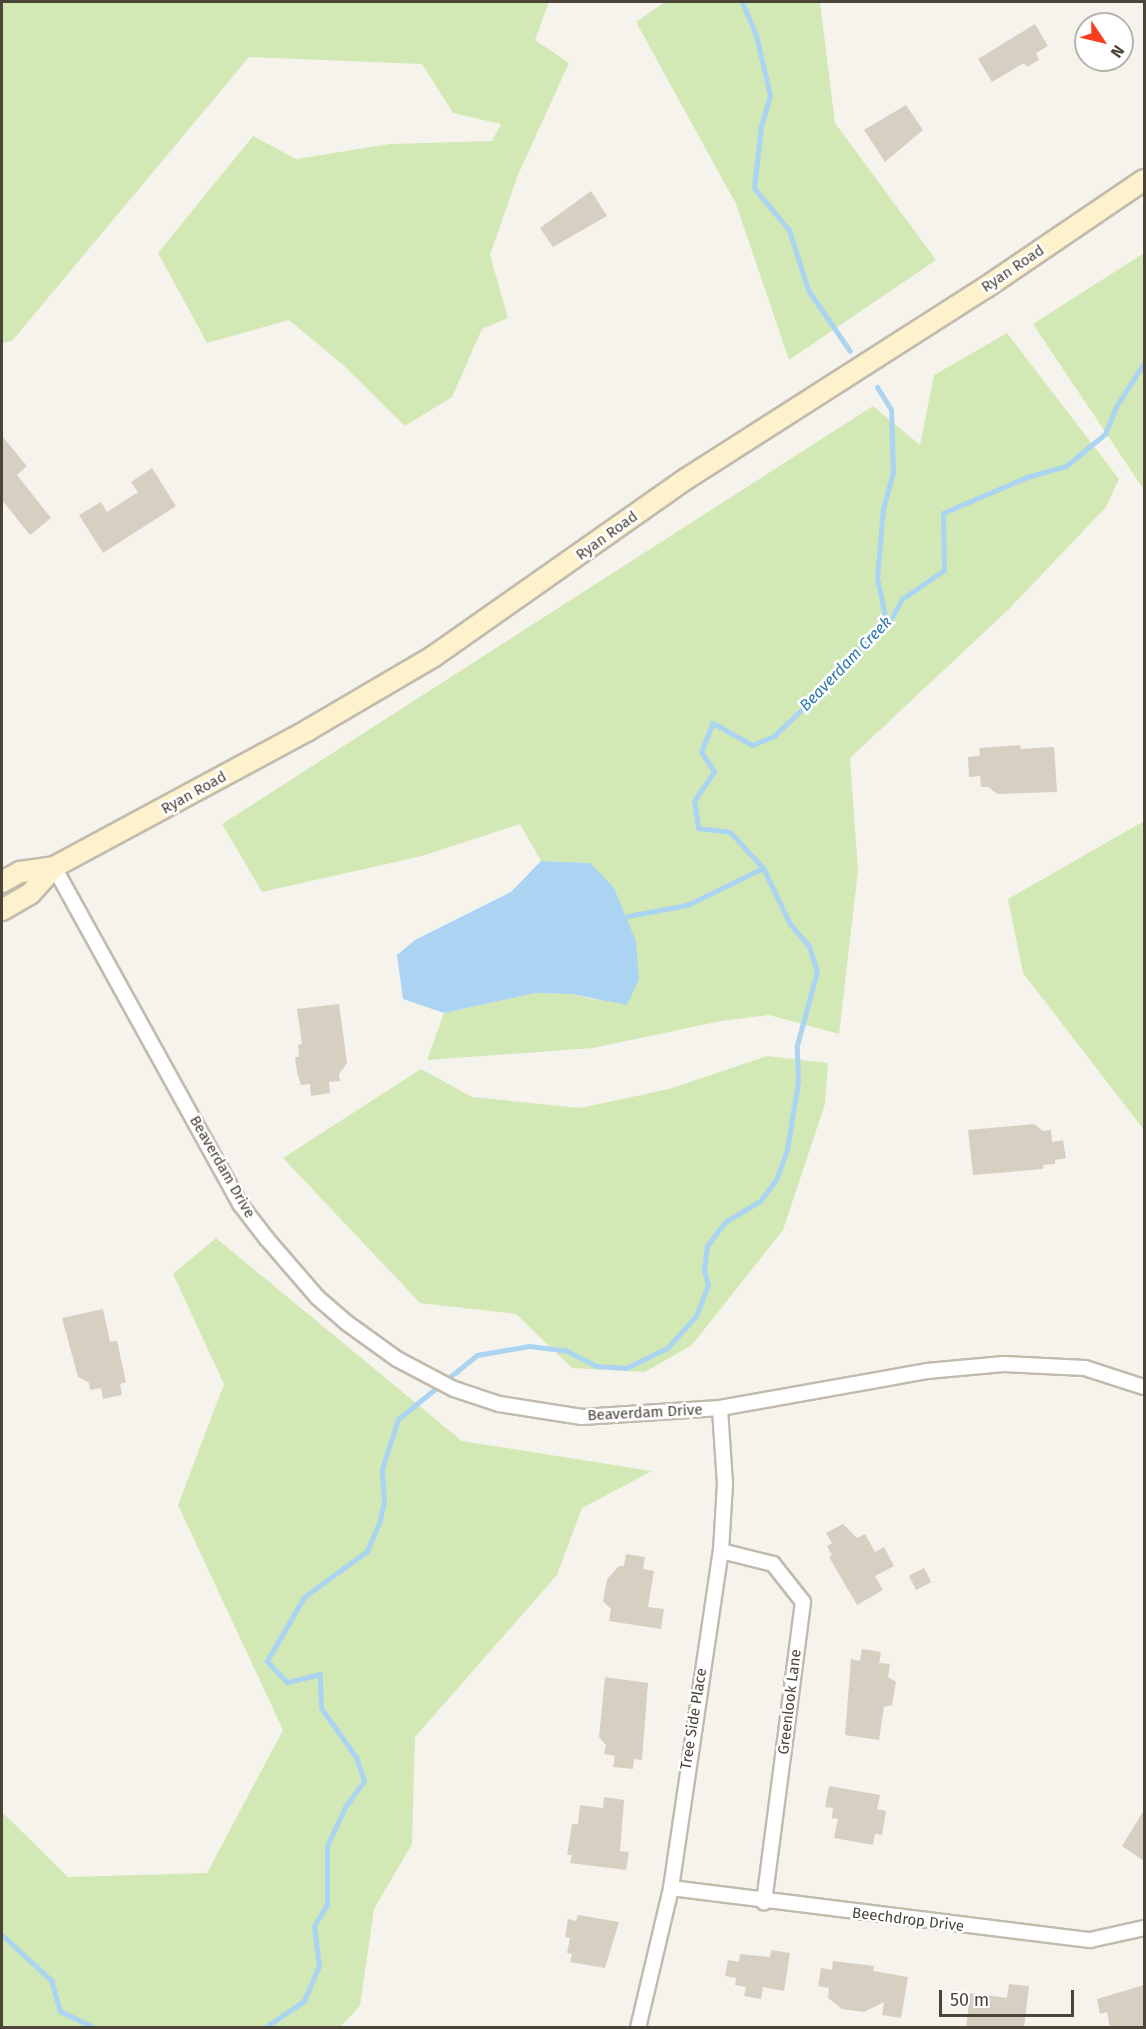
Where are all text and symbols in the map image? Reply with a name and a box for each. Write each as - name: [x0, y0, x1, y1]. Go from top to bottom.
- north arrow: [1074, 12, 1134, 72]
- text: N: [1107, 42, 1128, 61]
- street label: Ryan Road: [978, 241, 1048, 297]
- street label: Ryan Road: [573, 508, 641, 564]
- water label: Beaverdam Creek: [796, 613, 896, 715]
- street label: Ryan Road: [158, 768, 230, 818]
- street label: Beaverdam Drive: [185, 1113, 259, 1221]
- street label: Beaverdam Drive: [587, 1401, 703, 1425]
- street label: Greenlook Lane: [775, 1648, 805, 1756]
- street label: Tree Side Place: [677, 1667, 711, 1771]
- street label: Beechdrop Drive: [851, 1904, 965, 1936]
- scale bar: [942, 1978, 1077, 2016]
- text: 50 m: [950, 1989, 989, 2011]

